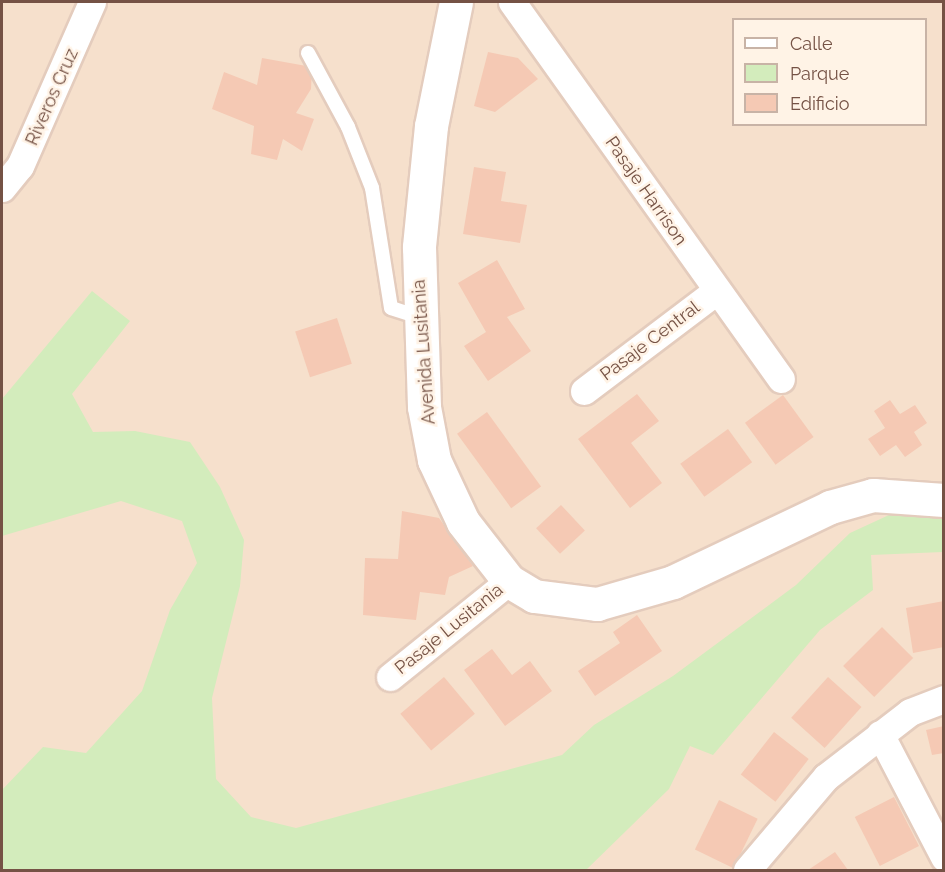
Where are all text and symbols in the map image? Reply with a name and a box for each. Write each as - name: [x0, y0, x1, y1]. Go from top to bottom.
- legend: [732, 18, 927, 126]
- text: Calle: [790, 33, 833, 54]
- street label: Riveros Cruz: [21, 45, 83, 149]
- text: Parque: [790, 63, 849, 84]
- text: Edificio: [790, 93, 849, 114]
- street label: Pasaje Harrison: [600, 132, 692, 250]
- street label: Avenida Lusitania: [408, 279, 440, 425]
- street label: Pasaje Central: [596, 297, 704, 385]
- street label: Pasaje Lusitania: [391, 579, 507, 679]

